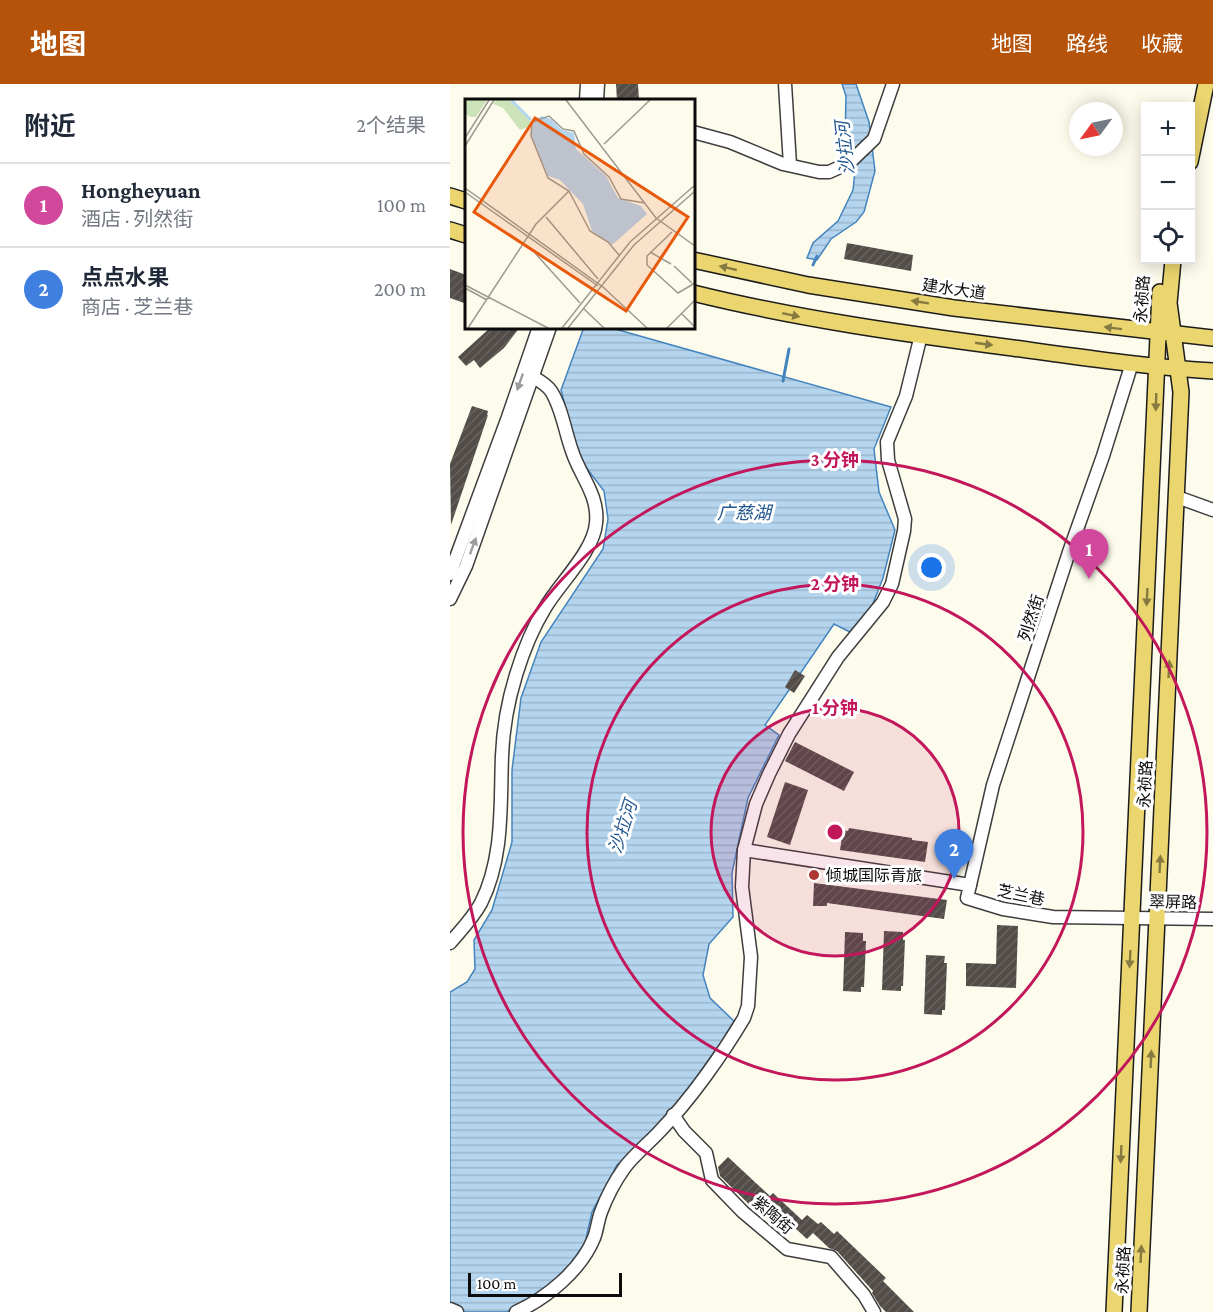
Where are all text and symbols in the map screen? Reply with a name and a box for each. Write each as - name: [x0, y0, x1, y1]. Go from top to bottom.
- text: 地图: [30, 29, 86, 60]
- text: 地图: [991, 32, 1033, 56]
- text: 路线: [1066, 32, 1108, 56]
- text: 收藏: [1141, 32, 1183, 56]
- inset map: [465, 99, 694, 328]
- north arrow: [1069, 102, 1123, 156]
- map controls: [1141, 102, 1195, 264]
- button: +: [1141, 102, 1195, 156]
- text: 附近: [24, 112, 76, 141]
- text: 2个结果: [356, 114, 426, 136]
- water label: 沙拉河: [832, 117, 858, 176]
- button: −: [1141, 156, 1195, 210]
- text: Hongheyuan: [81, 178, 201, 203]
- text: 1: [40, 194, 47, 216]
- text: 100 m: [377, 194, 426, 216]
- text: 酒店 · 列然街: [81, 208, 193, 230]
- button: locate: [1141, 210, 1195, 264]
- one-way arrow: [718, 263, 737, 272]
- text: 点点水果: [81, 265, 169, 290]
- street label: 永祯路: [1132, 274, 1152, 324]
- street label: 建水大道: [921, 276, 987, 302]
- text: 2: [38, 278, 49, 300]
- text: 200 m: [374, 278, 426, 300]
- text: 商店 · 芝兰巷: [81, 296, 193, 318]
- one-way arrow: [910, 298, 929, 307]
- one-way arrow: [782, 310, 800, 320]
- one-way arrow: [1103, 323, 1122, 333]
- one-way arrow: [974, 340, 993, 349]
- one-way arrow: [515, 373, 524, 391]
- one-way arrow: [1151, 392, 1160, 411]
- text: 3 分钟: [811, 450, 859, 470]
- water label: 广慈湖: [717, 503, 774, 523]
- pin: 1: [1070, 530, 1108, 579]
- one-way arrow: [469, 536, 479, 554]
- your location: [917, 553, 946, 582]
- text: 2 分钟: [811, 574, 859, 594]
- one-way arrow: [1143, 587, 1152, 606]
- street label: 列然街: [1015, 593, 1047, 643]
- one-way arrow: [1164, 660, 1173, 679]
- text: 1 分钟: [812, 698, 858, 718]
- street label: 永祯路: [1135, 760, 1155, 808]
- water label: 沙拉河: [605, 795, 642, 856]
- centre of rings: [825, 822, 845, 842]
- pin: 2: [934, 830, 974, 879]
- one-way arrow: [1155, 854, 1164, 873]
- place label: 倾城国际青旅: [826, 867, 922, 884]
- marker: 倾城国际青旅: [807, 868, 821, 882]
- street label: 芝兰巷: [996, 882, 1046, 908]
- street label: 翠屏路: [1149, 893, 1197, 911]
- one-way arrow: [1126, 950, 1135, 969]
- one-way arrow: [1146, 1049, 1155, 1068]
- one-way arrow: [1117, 1144, 1126, 1163]
- street label: 紫陶街: [749, 1193, 797, 1237]
- one-way arrow: [1137, 1244, 1146, 1263]
- street label: 永祯路: [1113, 1246, 1133, 1294]
- scale bar: [468, 1270, 622, 1298]
- text: 100 m: [477, 1275, 516, 1292]

